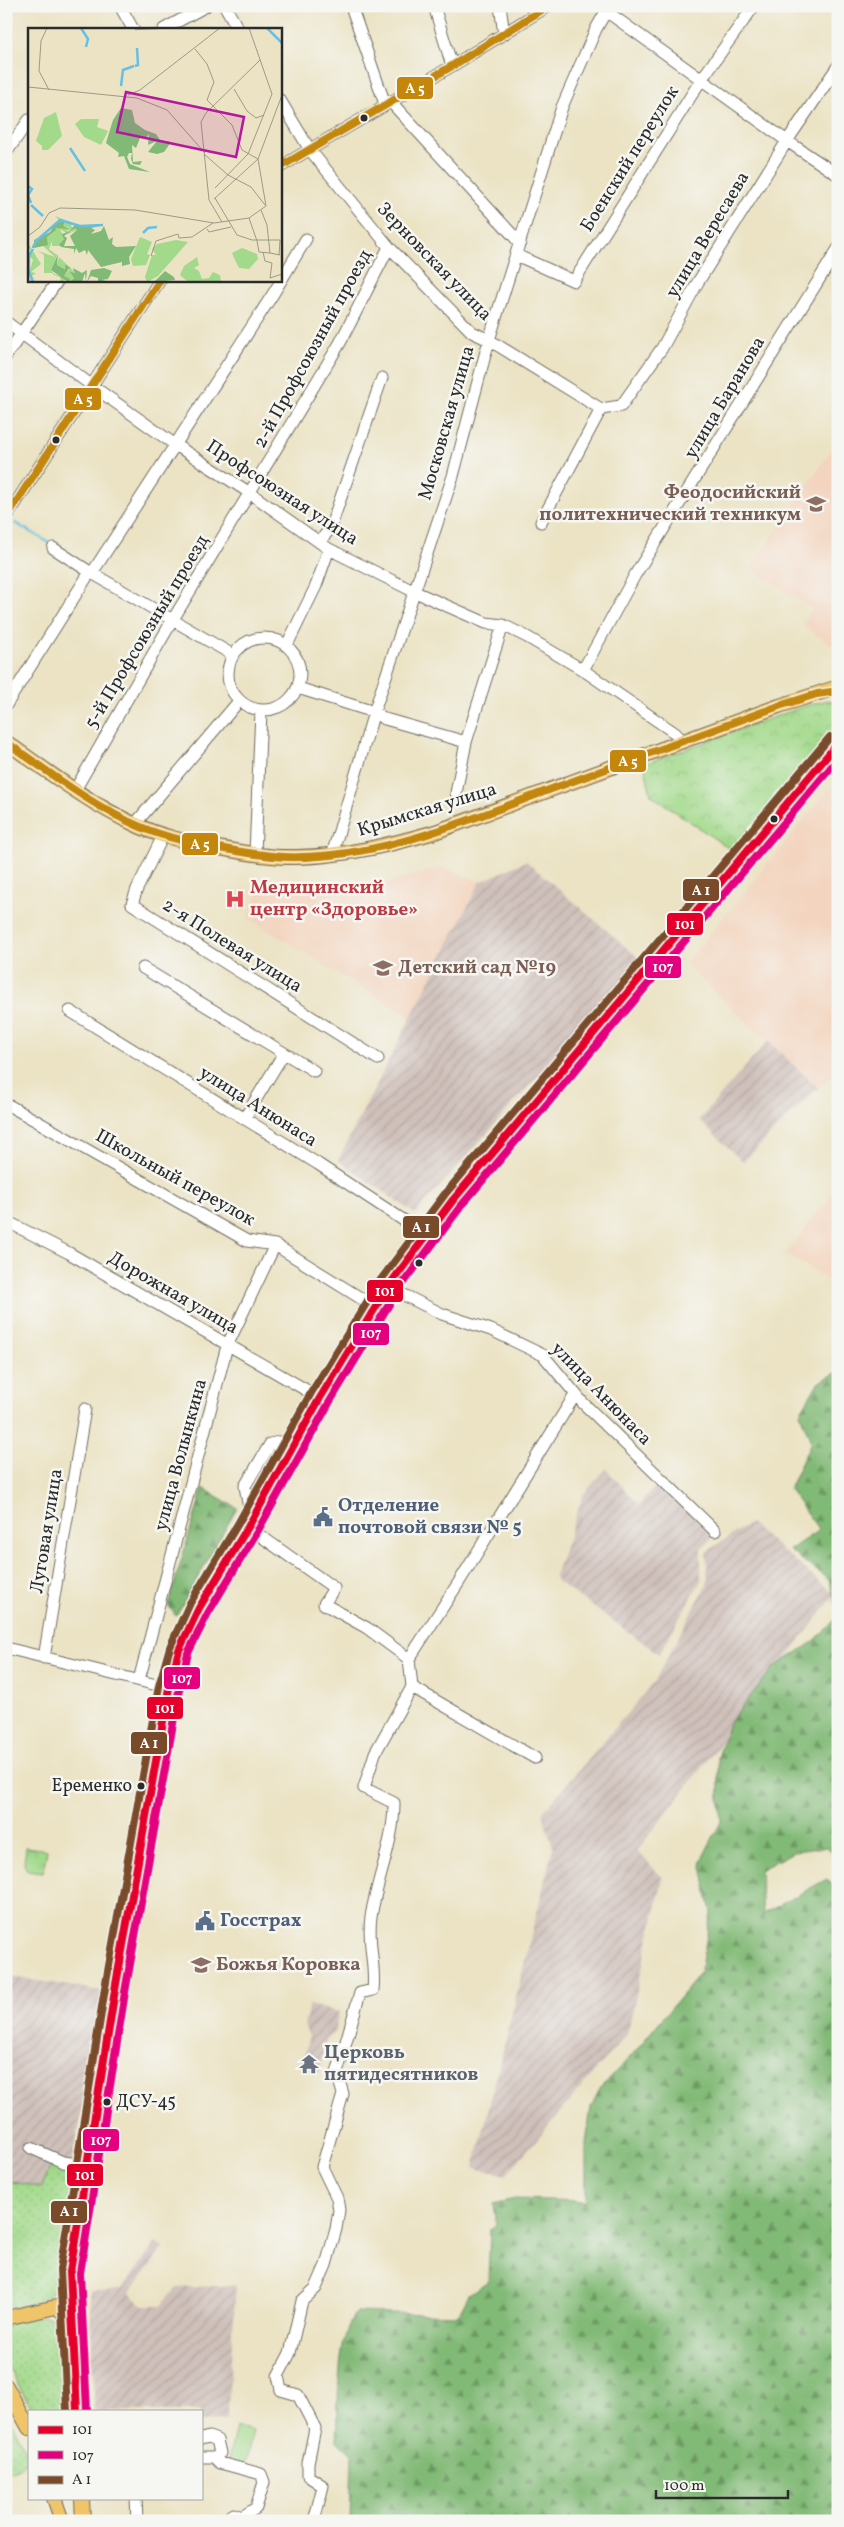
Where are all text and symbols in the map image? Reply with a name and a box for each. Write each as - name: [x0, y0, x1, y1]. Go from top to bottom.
- inset map: [28, 28, 281, 281]
- line badge: A 5: [396, 76, 434, 100]
- text: A 5: [405, 80, 425, 99]
- street label: Боенский переулок: [574, 81, 686, 237]
- unlabelled marker: [359, 113, 369, 123]
- street label: улица Вересаева: [660, 167, 756, 303]
- street label: Зерновская улица: [370, 197, 498, 327]
- street label: 2-й Профсоюзный проезд: [247, 245, 379, 453]
- street label: улица Баранова: [678, 332, 772, 464]
- street label: Московская улица: [413, 343, 481, 503]
- line badge: A 5: [64, 387, 102, 411]
- text: A 5: [73, 391, 93, 410]
- street label: Профсоюзная улица: [201, 434, 363, 552]
- unlabelled marker: [51, 435, 61, 445]
- place label: Феодосийский политехнический техникум: [539, 480, 801, 528]
- school or university icon: Феодосийский политехнический техникум: [805, 493, 827, 515]
- street label: 5-й Профсоюзный проезд: [79, 530, 216, 734]
- line badge: A 5: [609, 749, 647, 773]
- text: A 5: [618, 753, 638, 772]
- street label: Крымская улица: [354, 776, 500, 844]
- unlabelled marker: [769, 814, 779, 824]
- line badge: A 5: [181, 832, 219, 856]
- text: A 5: [190, 836, 210, 855]
- place label: Медицинский центр «Здоровье»: [250, 875, 418, 923]
- line badge: A 1: [682, 878, 720, 902]
- text: A 1: [692, 882, 710, 901]
- hospital icon: Медицинский центр «Здоровье»: [224, 888, 246, 910]
- street label: 2-я Полевая улица: [157, 892, 307, 1000]
- line badge: 101: [666, 912, 704, 936]
- text: 101: [675, 916, 695, 935]
- place label: Детский сад №19: [398, 955, 556, 981]
- line badge: 107: [644, 955, 682, 979]
- school or university icon: Детский сад №19: [372, 957, 394, 979]
- text: 107: [653, 959, 674, 978]
- street label: улица Анюнаса: [194, 1060, 322, 1154]
- street label: Школьный переулок: [90, 1123, 260, 1233]
- line badge: A 1: [402, 1215, 440, 1239]
- text: A 1: [412, 1219, 430, 1238]
- street label: Дорожная улица: [103, 1245, 243, 1341]
- unlabelled marker: [414, 1258, 424, 1268]
- line badge: 101: [366, 1279, 404, 1303]
- text: 101: [375, 1283, 395, 1302]
- line badge: 107: [352, 1322, 390, 1346]
- text: 107: [361, 1325, 382, 1344]
- street label: улица Анюнаса: [545, 1336, 657, 1452]
- street label: улица Волынкина: [148, 1376, 214, 1534]
- street label: Луговая улица: [24, 1467, 70, 1595]
- place label: Отделение почтовой связи № 5: [338, 1493, 522, 1541]
- public building icon: Отделение почтовой связи № 5: [312, 1506, 334, 1528]
- line badge: 107: [163, 1666, 201, 1690]
- text: 107: [172, 1670, 193, 1689]
- line badge: 101: [146, 1696, 184, 1720]
- text: 101: [155, 1700, 175, 1719]
- line badge: A 1: [130, 1731, 168, 1755]
- text: A 1: [140, 1735, 158, 1754]
- place label: Еременко: [52, 1774, 132, 1799]
- marker: Еременко: [136, 1781, 146, 1791]
- place label: Госстрах: [220, 1908, 302, 1934]
- public building icon: Госстрах: [194, 1910, 216, 1932]
- place label: Божья Коровка: [216, 1952, 361, 1978]
- school or university icon: Божья Коровка: [190, 1954, 212, 1976]
- place label: Церковь пятидесятников: [324, 2040, 479, 2088]
- temple icon: Церковь пятидесятников: [298, 2053, 320, 2075]
- place label: ДСУ-45: [116, 2090, 176, 2115]
- marker: ДСУ-45: [102, 2097, 112, 2107]
- line badge: 107: [82, 2128, 120, 2152]
- text: 107: [91, 2132, 112, 2151]
- line badge: 101: [66, 2163, 104, 2187]
- text: 101: [75, 2167, 95, 2186]
- line badge: A 1: [50, 2200, 88, 2224]
- text: A 1: [60, 2203, 78, 2222]
- legend: [28, 2410, 202, 2500]
- text: 101: [72, 2420, 93, 2441]
- text: 107: [72, 2446, 94, 2467]
- scale bar: [656, 2467, 789, 2499]
- text: A 1: [72, 2470, 91, 2491]
- text: 100 m: [664, 2476, 704, 2497]

